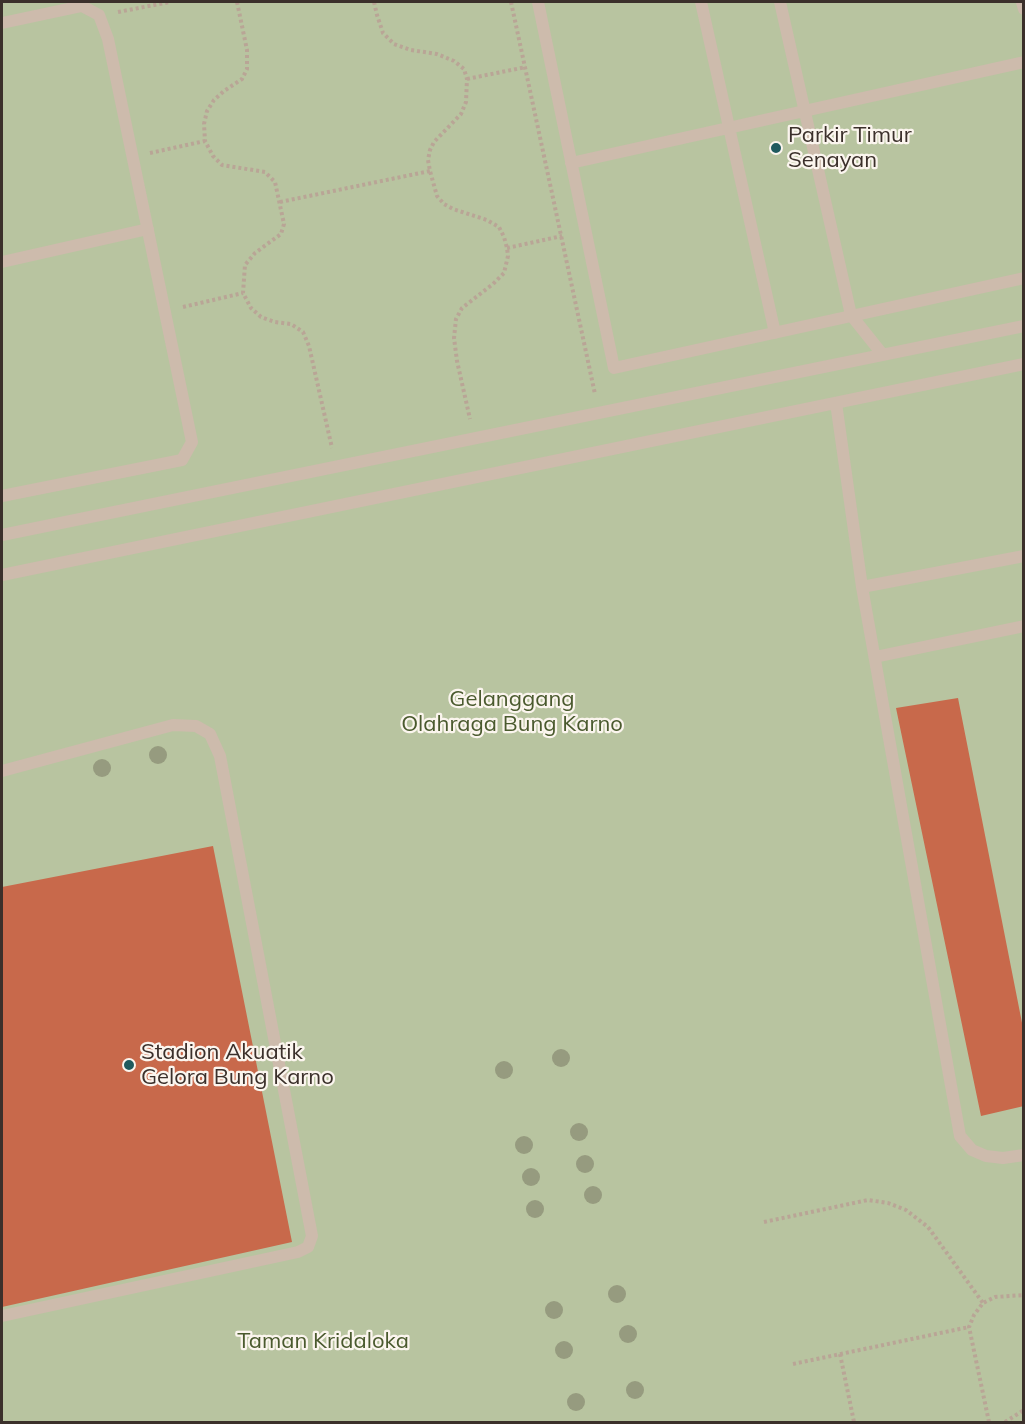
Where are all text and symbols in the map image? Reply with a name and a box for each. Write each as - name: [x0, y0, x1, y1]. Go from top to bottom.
- place label: Parkir Timur Senayan: [788, 122, 912, 174]
- marker: Parkir Timur Senayan: [769, 141, 783, 155]
- park label: Gelanggang Olahraga Bung Karno: [401, 686, 623, 738]
- place label: Stadion Akuatik Gelora Bung Karno: [141, 1039, 334, 1090]
- marker: Stadion Akuatik Gelora Bung Karno: [122, 1058, 136, 1072]
- park label: Taman Kridaloka: [237, 1328, 409, 1354]

